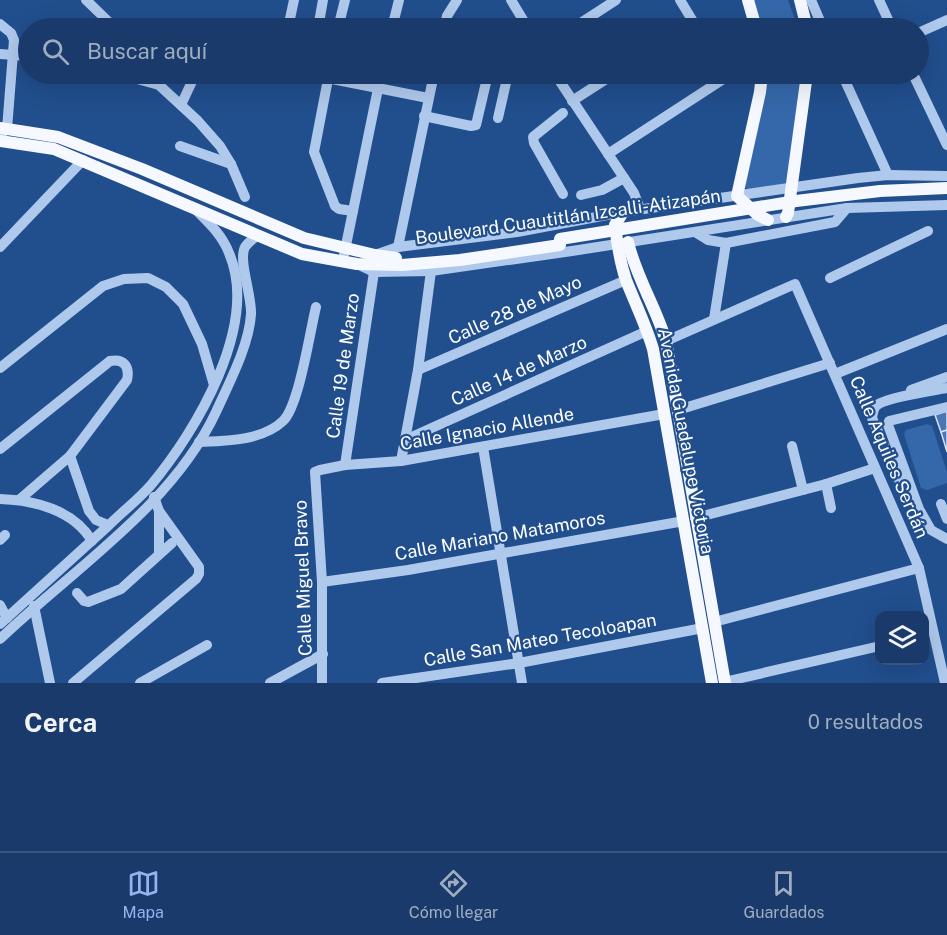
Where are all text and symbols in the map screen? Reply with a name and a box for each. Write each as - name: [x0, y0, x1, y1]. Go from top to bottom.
- search box: [18, 18, 929, 84]
- icon: search: [39, 35, 72, 68]
- text: Buscar aquí: [87, 38, 207, 64]
- street label: Boulevard Cuautitlán Izcalli-Atizapán: [414, 185, 722, 248]
- street label: Calle 28 de Mayo: [445, 271, 585, 348]
- street label: Calle 19 de Marzo: [322, 292, 363, 440]
- street label: Avenida Guadalupe Victoria: [654, 326, 719, 556]
- street label: Calle 14 de Marzo: [448, 331, 590, 410]
- street label: Calle Aquiles Serdán: [846, 373, 933, 541]
- street label: Calle Ignacio Allende: [398, 403, 576, 454]
- street label: Calle Miguel Bravo: [289, 500, 316, 656]
- street label: Calle Mariano Matamoros: [393, 507, 607, 564]
- street label: Calle San Mateo Tecoloapan: [422, 609, 658, 670]
- map controls: [875, 611, 929, 665]
- button: layers: [875, 611, 929, 665]
- text: Cerca: [24, 707, 97, 738]
- text: 0 resultados: [808, 710, 923, 734]
- tab: Mapa: [123, 867, 164, 922]
- tab: Cómo llegar: [409, 867, 498, 922]
- tab: Guardados: [743, 867, 824, 922]

